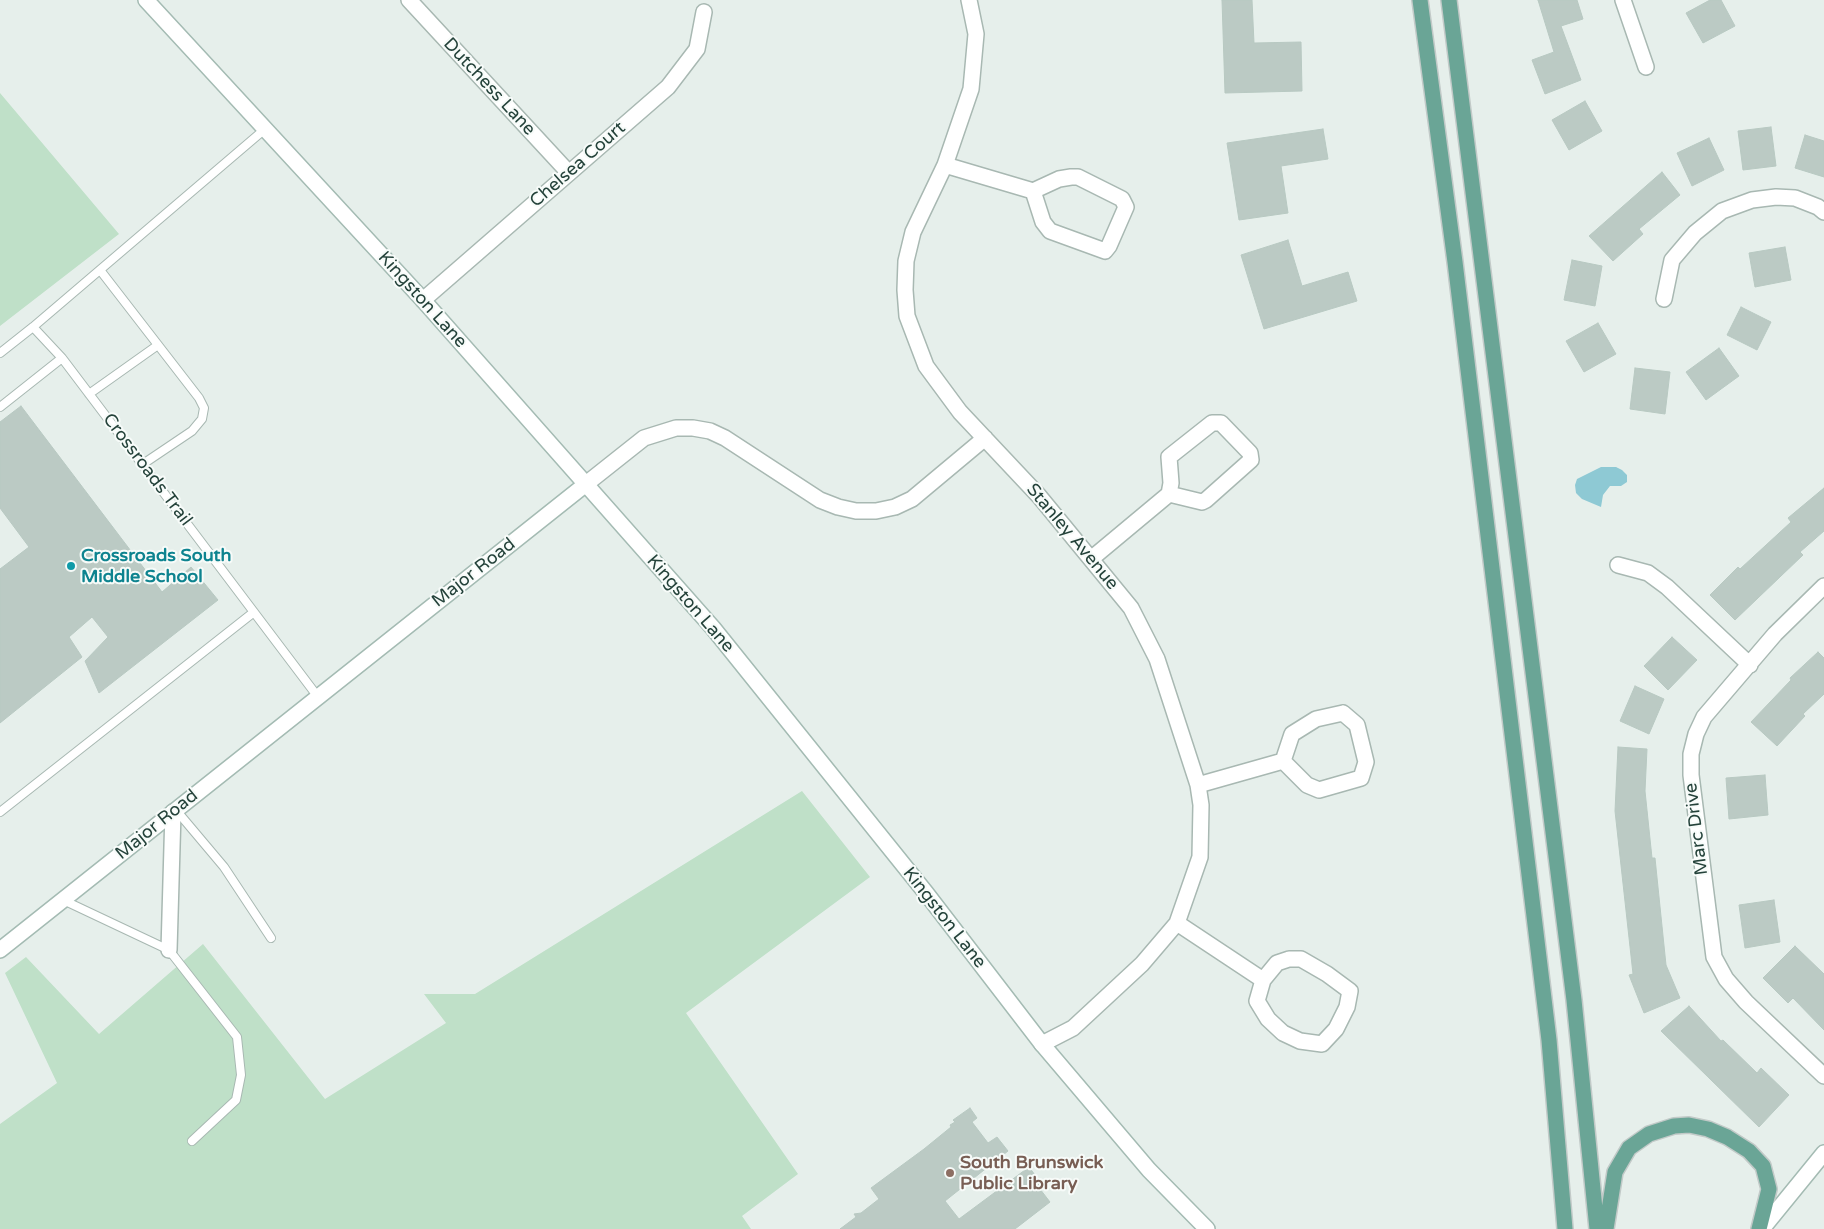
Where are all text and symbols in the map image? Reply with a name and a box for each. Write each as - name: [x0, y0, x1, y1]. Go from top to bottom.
- street label: Dutchess Lane: [438, 34, 540, 140]
- street label: Chelsea Court: [526, 118, 630, 212]
- street label: Kingston Lane: [373, 247, 471, 353]
- street label: Crossroads Trail: [98, 409, 196, 531]
- street label: Stanley Avenue: [1021, 480, 1123, 594]
- street label: Major Road: [428, 534, 520, 612]
- place label: Crossroads South Middle School: [81, 545, 231, 588]
- street label: Kingston Lane: [642, 551, 738, 657]
- marker: Crossroads South Middle School: [65, 560, 77, 572]
- street label: Marc Drive: [1681, 782, 1713, 876]
- street label: Major Road: [111, 785, 203, 865]
- street label: Kingston Lane: [898, 863, 990, 973]
- place label: South Brunswick Public Library: [960, 1152, 1103, 1194]
- marker: South Brunswick Public Library: [944, 1167, 956, 1179]

